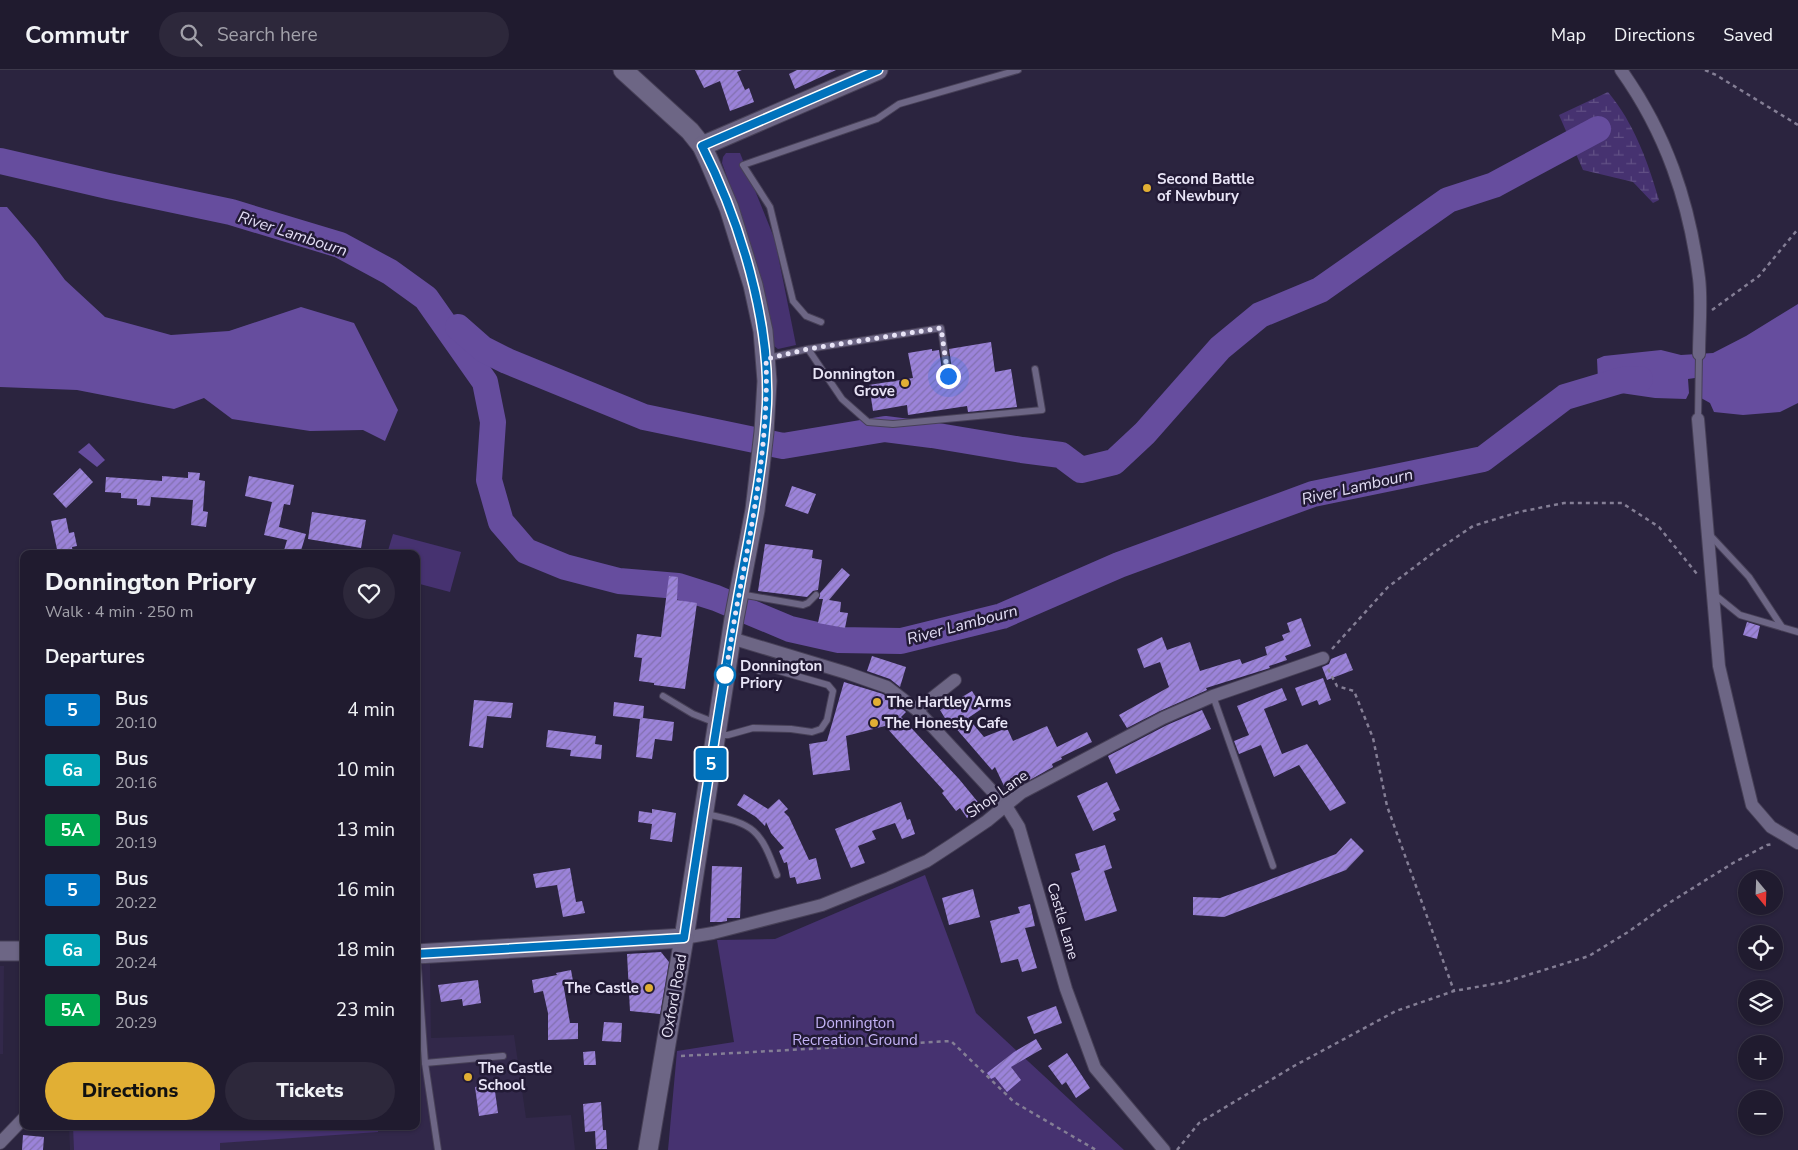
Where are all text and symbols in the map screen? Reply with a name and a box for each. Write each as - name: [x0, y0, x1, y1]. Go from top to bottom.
- search box: [159, 12, 509, 57]
- text: Commutr: [25, 19, 129, 51]
- icon: search: [177, 21, 205, 49]
- text: Search here: [217, 22, 318, 48]
- text: Map: [1551, 23, 1586, 47]
- text: Directions: [1614, 23, 1695, 47]
- text: Saved: [1723, 23, 1773, 47]
- place label: Second Battle of Newbury: [1157, 169, 1254, 206]
- marker: Second Battle of Newbury: [1141, 182, 1153, 194]
- water label: River Lambourn: [235, 206, 350, 262]
- place label: Donnington Grove: [813, 364, 895, 401]
- your location: [936, 364, 961, 389]
- marker: Donnington Grove: [899, 377, 911, 389]
- water label: River Lambourn: [1299, 463, 1415, 510]
- text: Donnington Priory: [45, 566, 256, 598]
- button: heart: [343, 567, 395, 619]
- water label: River Lambourn: [904, 600, 1020, 650]
- text: Walk · 4 min · 250 m: [45, 601, 193, 623]
- text: Departures: [45, 644, 145, 670]
- place label: Donnington Priory: [740, 656, 822, 693]
- marker: Donnington Priory: [714, 664, 736, 686]
- text: Bus: [115, 686, 148, 712]
- place label: The Hartley Arms: [887, 692, 1011, 712]
- marker: The Hartley Arms: [871, 696, 883, 708]
- text: 4 min: [347, 697, 395, 723]
- text: 5: [67, 698, 78, 722]
- text: 20:10: [115, 712, 157, 734]
- place label: The Honesty Cafe: [884, 713, 1008, 733]
- marker: The Honesty Cafe: [868, 717, 880, 729]
- text: Bus: [115, 746, 148, 772]
- line badge: 5: [695, 748, 727, 780]
- text: 5: [706, 752, 716, 776]
- text: 10 min: [336, 757, 395, 783]
- text: 6a: [62, 758, 83, 782]
- street label: Shop Lane: [962, 765, 1032, 823]
- text: 20:16: [115, 772, 157, 794]
- text: Bus: [115, 806, 148, 832]
- text: 13 min: [336, 817, 395, 843]
- text: 5A: [60, 818, 85, 842]
- text: 20:19: [115, 832, 157, 854]
- text: Bus: [115, 866, 148, 892]
- north arrow: [1738, 870, 1782, 915]
- map controls: [1738, 870, 1783, 1135]
- text: 16 min: [336, 877, 395, 903]
- text: 5: [67, 878, 78, 902]
- street label: Castle Lane: [1042, 880, 1084, 962]
- text: 20:22: [115, 892, 157, 914]
- button: locate: [1738, 925, 1783, 970]
- text: Bus: [115, 926, 148, 952]
- text: 18 min: [336, 937, 395, 963]
- text: 6a: [62, 938, 83, 962]
- text: 20:24: [115, 952, 157, 974]
- street label: Oxford Road: [657, 952, 691, 1040]
- place label: The Castle: [565, 978, 639, 998]
- button: layers: [1738, 980, 1783, 1025]
- marker: The Castle: [643, 982, 655, 994]
- text: Bus: [115, 986, 148, 1012]
- text: 23 min: [336, 997, 395, 1023]
- text: 5A: [60, 998, 85, 1022]
- text: 20:29: [115, 1012, 157, 1034]
- park label: Donnington Recreation Ground: [792, 1013, 918, 1050]
- button: +: [1738, 1035, 1783, 1080]
- place label: The Castle School: [478, 1058, 552, 1095]
- button: Directions: [45, 1062, 215, 1120]
- button: Tickets: [225, 1062, 395, 1120]
- marker: The Castle School: [462, 1071, 474, 1083]
- button: −: [1738, 1090, 1783, 1135]

